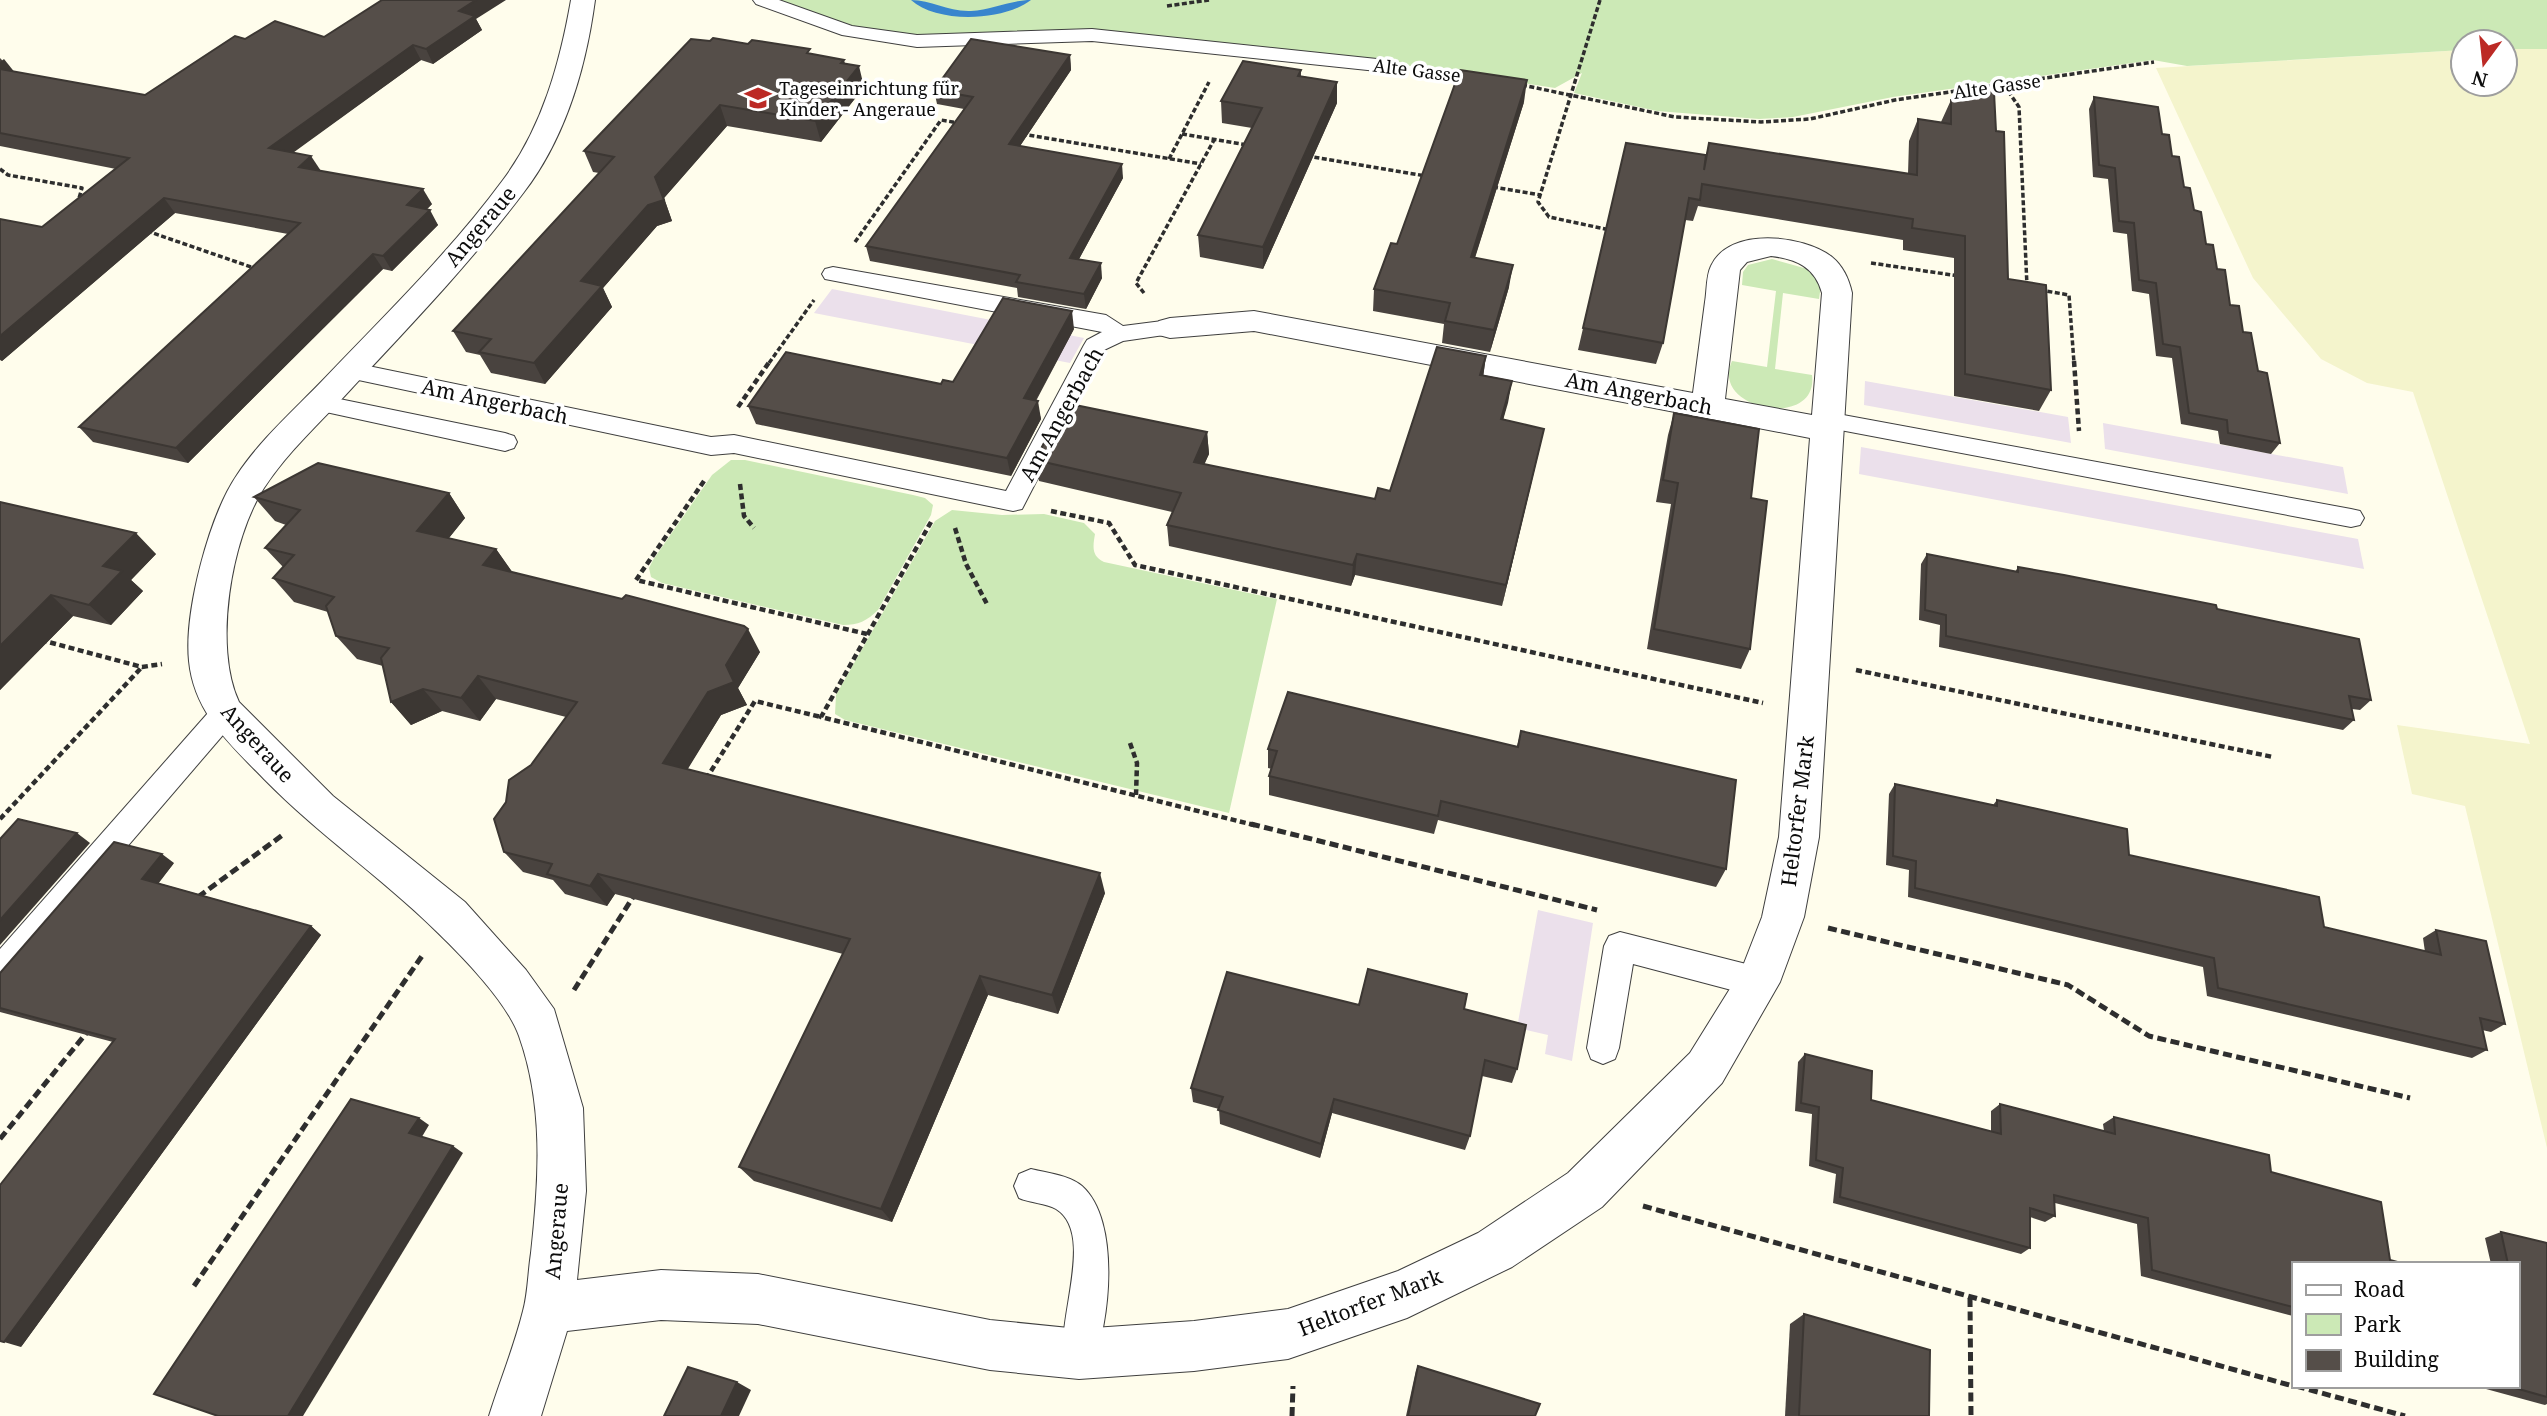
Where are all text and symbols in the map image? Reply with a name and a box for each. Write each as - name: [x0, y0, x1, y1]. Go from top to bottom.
- north arrow: [2449, 28, 2519, 98]
- street label: Alte Gasse: [1372, 53, 1462, 87]
- text: N: [2469, 65, 2490, 94]
- street label: Alte Gasse: [1952, 68, 2042, 104]
- place label: Tageseinrichtung für Kinder - Angeraue: [779, 76, 959, 121]
- school or university icon: Tageseinrichtung für Kinder - Angeraue: [743, 83, 773, 113]
- street label: Angeraue: [438, 180, 522, 272]
- street label: Am Angerbach: [1013, 342, 1109, 486]
- street label: Am Angerbach: [1563, 365, 1715, 421]
- street label: Am Angerbach: [419, 372, 571, 430]
- street label: Angeraue: [215, 698, 301, 788]
- street label: Heltorfer Mark: [1774, 733, 1820, 888]
- street label: Angeraue: [538, 1182, 574, 1280]
- street label: Heltorfer Mark: [1294, 1261, 1447, 1342]
- legend: [2292, 1262, 2519, 1388]
- text: Road: [2354, 1275, 2405, 1303]
- text: Park: [2354, 1310, 2401, 1338]
- text: Building: [2354, 1345, 2439, 1373]

